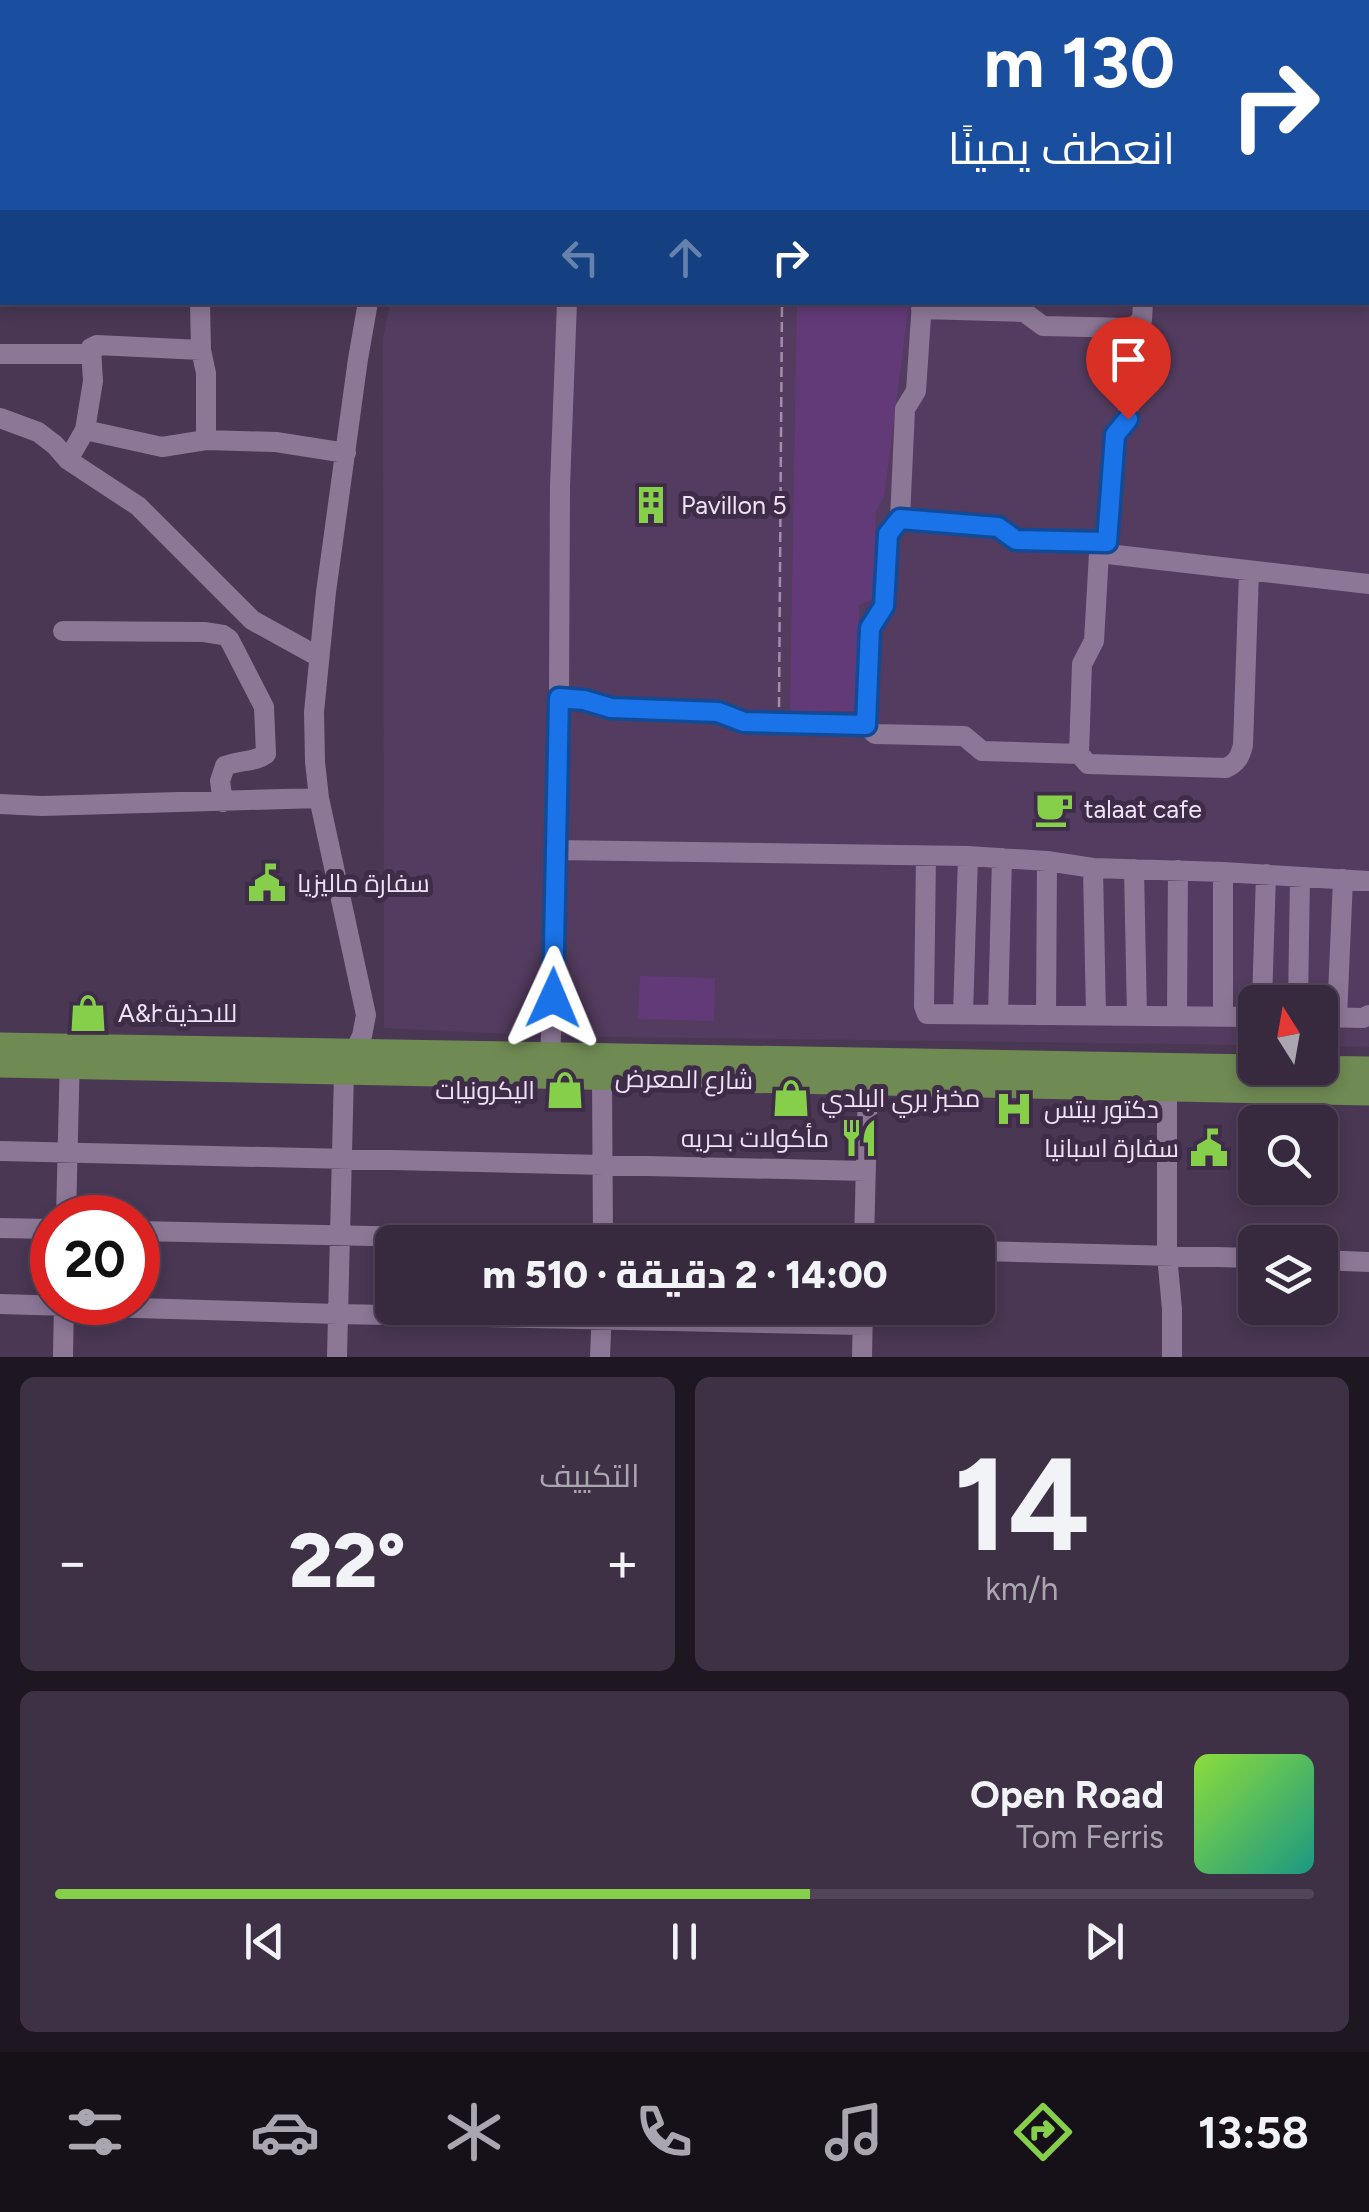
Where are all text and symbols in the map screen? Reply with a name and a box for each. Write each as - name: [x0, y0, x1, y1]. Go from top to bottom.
- text: 130 m: [983, 20, 1175, 105]
- icon: right: [1210, 40, 1340, 170]
- text: انعطف يمينًا: [948, 121, 1175, 175]
- icon: left: [553, 230, 608, 285]
- icon: ahead: [658, 230, 713, 285]
- icon: right: [763, 230, 818, 285]
- pin: [1086, 317, 1171, 420]
- icon: arrive: [1101, 332, 1156, 387]
- building icon: Pavillon 5: [630, 484, 672, 526]
- place label: Pavillon 5: [681, 490, 787, 520]
- cafe icon: talaat cafe: [1033, 788, 1075, 830]
- place label: talaat cafe: [1084, 794, 1202, 824]
- public building icon: سفارة ماليزيا: [246, 862, 288, 904]
- place label: سفارة ماليزيا: [297, 868, 430, 898]
- position arrow: [501, 946, 605, 1050]
- north arrow: [1238, 985, 1338, 1085]
- map controls: [1238, 985, 1338, 1325]
- shop icon: A&hللاحذية: [67, 992, 109, 1034]
- place label: A&hللاحذية: [118, 998, 237, 1028]
- street label: شارع المعرض: [615, 1063, 753, 1097]
- shop icon: اليكرونيات: [544, 1069, 586, 1111]
- place label: اليكرونيات: [435, 1075, 535, 1105]
- shop icon: مخبز بري البلدي: [770, 1077, 812, 1119]
- place label: مخبز بري البلدي: [821, 1083, 980, 1118]
- hospital icon: دكتور بيتس: [993, 1088, 1035, 1130]
- place label: دكتور بيتس: [1044, 1094, 1159, 1124]
- button: search: [1238, 1105, 1338, 1205]
- restaurant icon: مأكولات بحريه: [838, 1117, 880, 1159]
- place label: مأكولات بحريه: [681, 1122, 829, 1153]
- public building icon: سفارة اسبانيا: [1188, 1127, 1230, 1169]
- place label: سفارة اسبانيا: [1044, 1133, 1179, 1163]
- speed limit sign: 20: [30, 1195, 160, 1325]
- button: layers: [1238, 1225, 1338, 1325]
- text: 14:00 · 2 دقيقة · 510 m: [482, 1252, 888, 1298]
- text: 14: [953, 1427, 1090, 1583]
- text: التكييف: [539, 1457, 640, 1495]
- text: 22°: [289, 1516, 406, 1606]
- text: −: [55, 1529, 89, 1595]
- text: +: [605, 1529, 640, 1595]
- text: km/h: [985, 1570, 1058, 1608]
- text: Open Road: [970, 1772, 1164, 1818]
- text: Tom Ferris: [1016, 1818, 1164, 1856]
- icon: previous: [237, 1914, 292, 1969]
- icon: pause: [657, 1914, 712, 1969]
- icon: next: [1077, 1914, 1132, 1969]
- icon: filters: [60, 2097, 130, 2167]
- icon: car: [250, 2097, 320, 2167]
- icon: climate: [439, 2097, 509, 2167]
- icon: phone: [629, 2097, 699, 2167]
- icon: music: [819, 2097, 889, 2167]
- icon: directions: [1008, 2097, 1078, 2167]
- text: 13:58: [1198, 2105, 1309, 2159]

